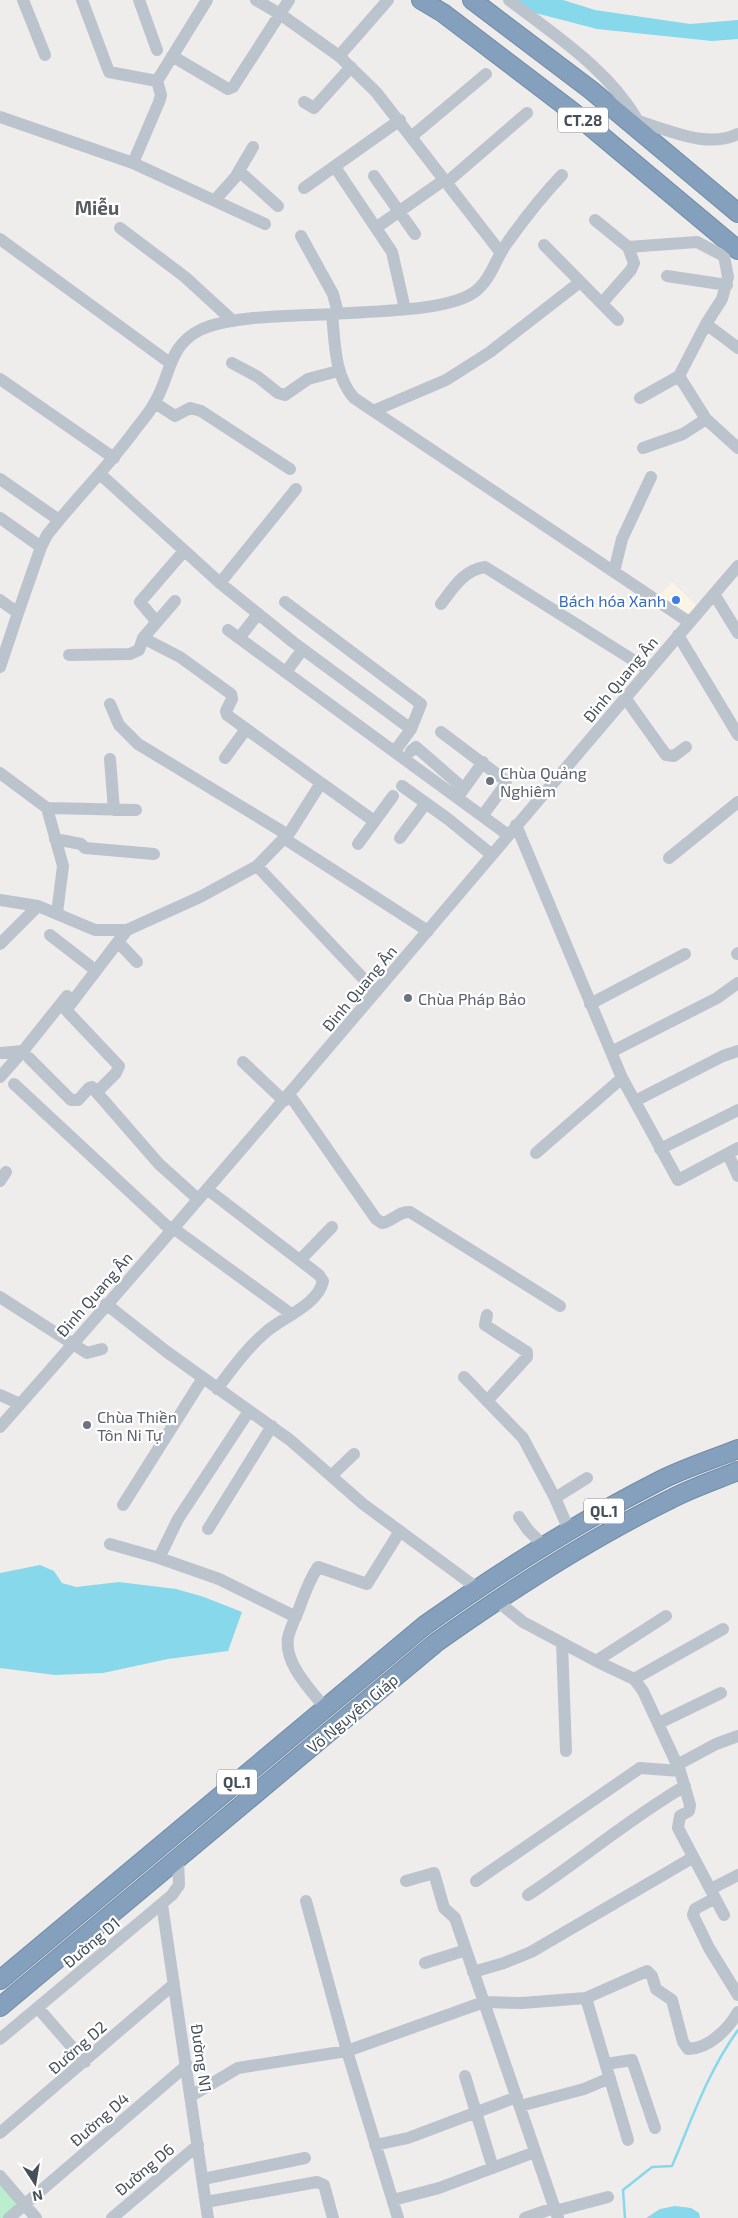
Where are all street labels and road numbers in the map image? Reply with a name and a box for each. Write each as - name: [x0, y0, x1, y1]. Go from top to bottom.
- road number: CT.28: [558, 108, 608, 132]
- street label: Đinh Quang Ân: [579, 632, 662, 726]
- street label: Đinh Quang Ân: [318, 941, 401, 1035]
- street label: Đinh Quang Ân: [52, 1248, 137, 1341]
- road number: QL.1: [584, 1498, 624, 1524]
- street label: Võ Nguyên Giáp: [303, 1669, 401, 1757]
- road number: QL.1: [217, 1770, 257, 1794]
- street label: Đường D1: [59, 1913, 123, 1971]
- street label: Đường D2: [44, 2017, 110, 2077]
- street label: Đường N1: [188, 2023, 216, 2093]
- street label: Đường D4: [66, 2088, 132, 2150]
- street label: Đường D6: [111, 2139, 177, 2199]

